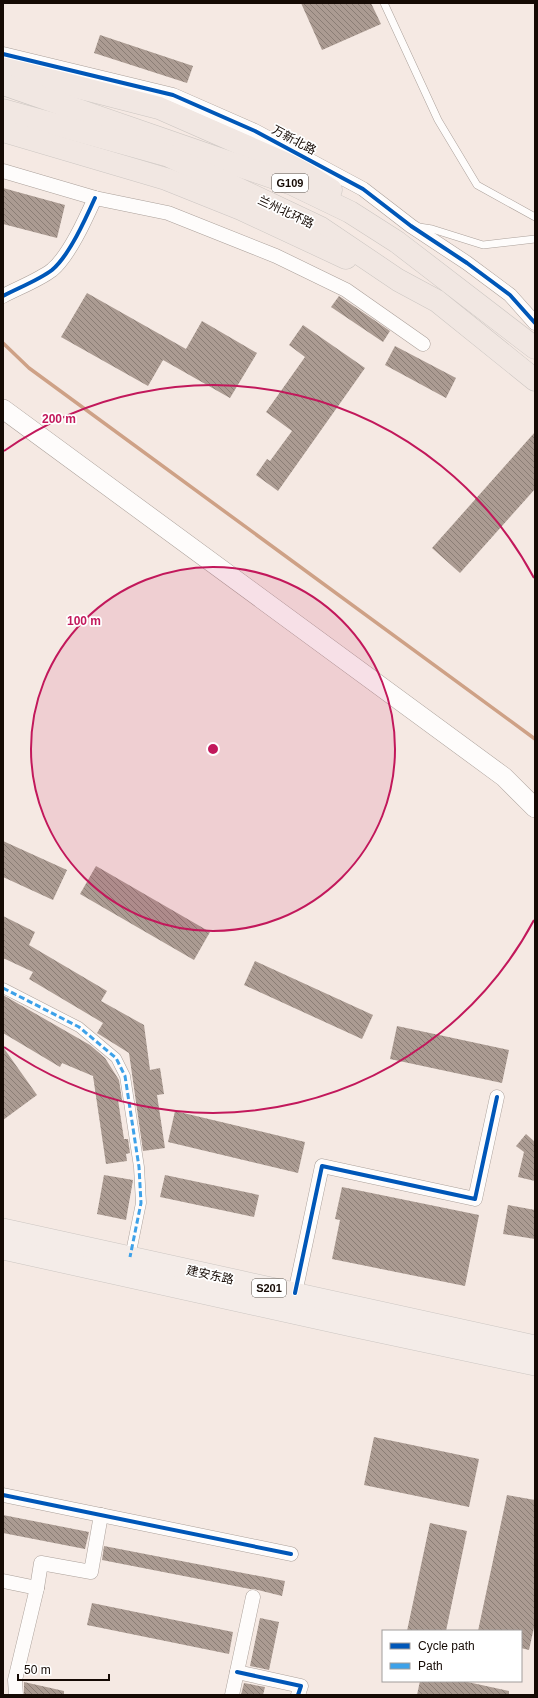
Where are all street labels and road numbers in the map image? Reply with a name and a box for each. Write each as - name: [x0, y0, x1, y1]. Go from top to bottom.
- street label: 万新北路: [270, 123, 318, 157]
- road number: G109: [272, 174, 308, 192]
- street label: 兰州北环路: [256, 193, 316, 231]
- street label: 建安东路: [185, 1263, 235, 1287]
- road number: S201: [252, 1279, 286, 1297]

